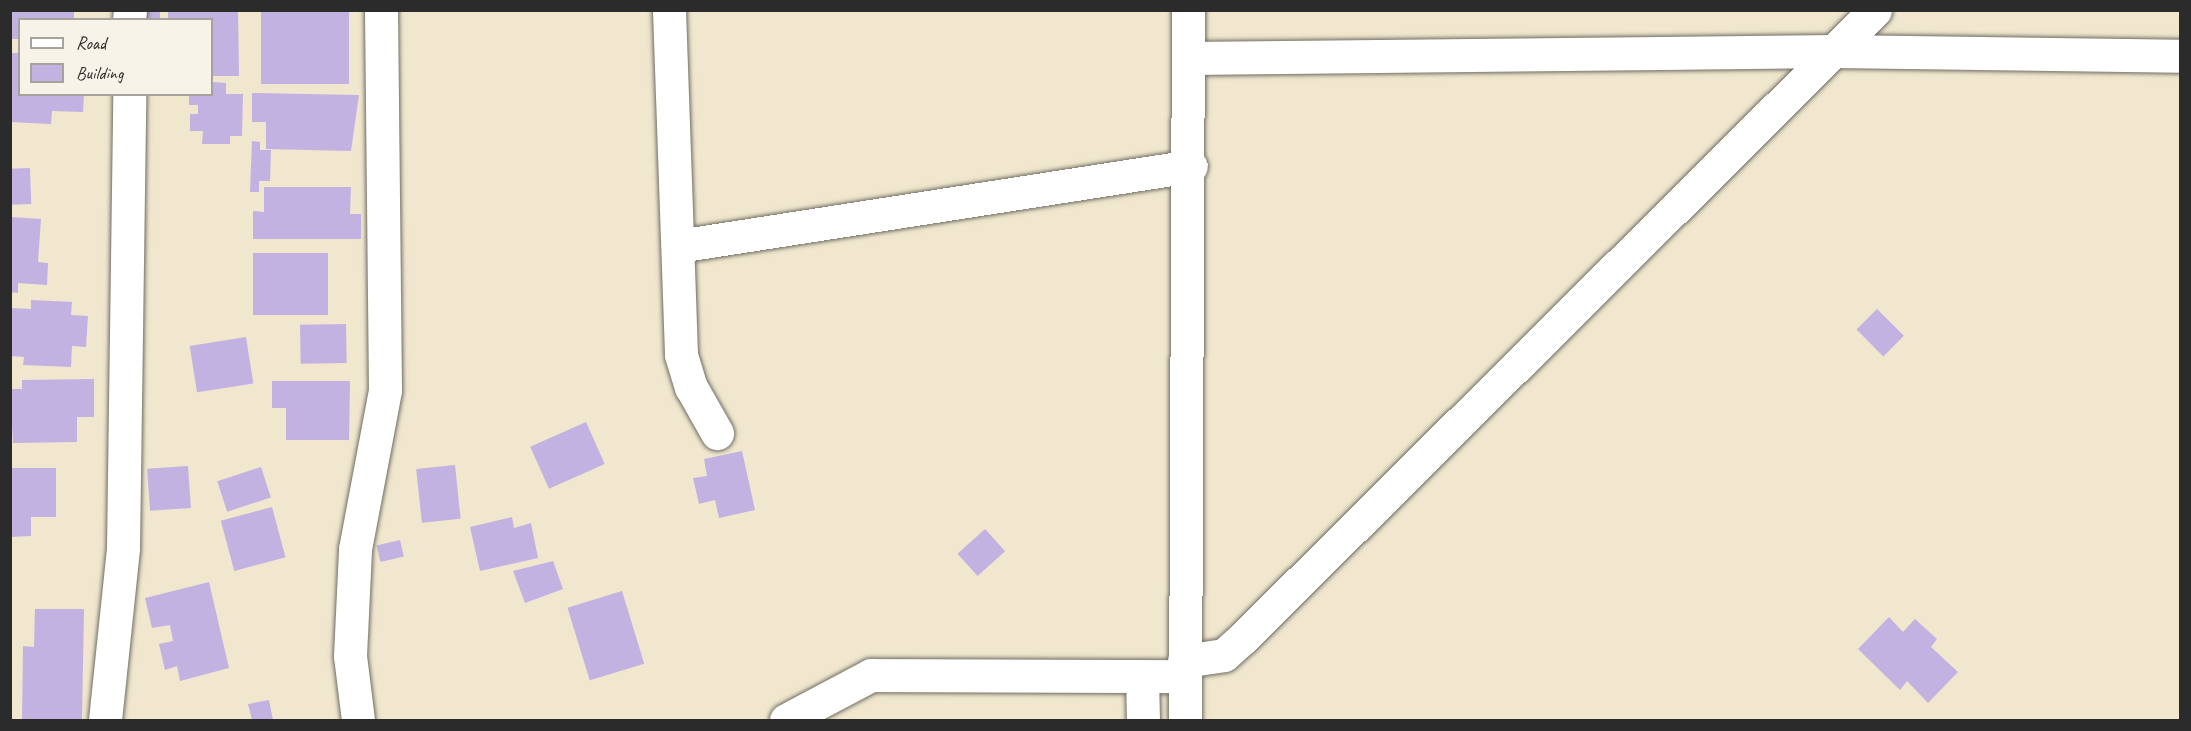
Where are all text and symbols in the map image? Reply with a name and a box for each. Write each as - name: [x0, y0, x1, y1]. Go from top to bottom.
- legend: [18, 18, 213, 96]
- text: Road: [76, 32, 106, 54]
- text: Building: [76, 62, 123, 84]

